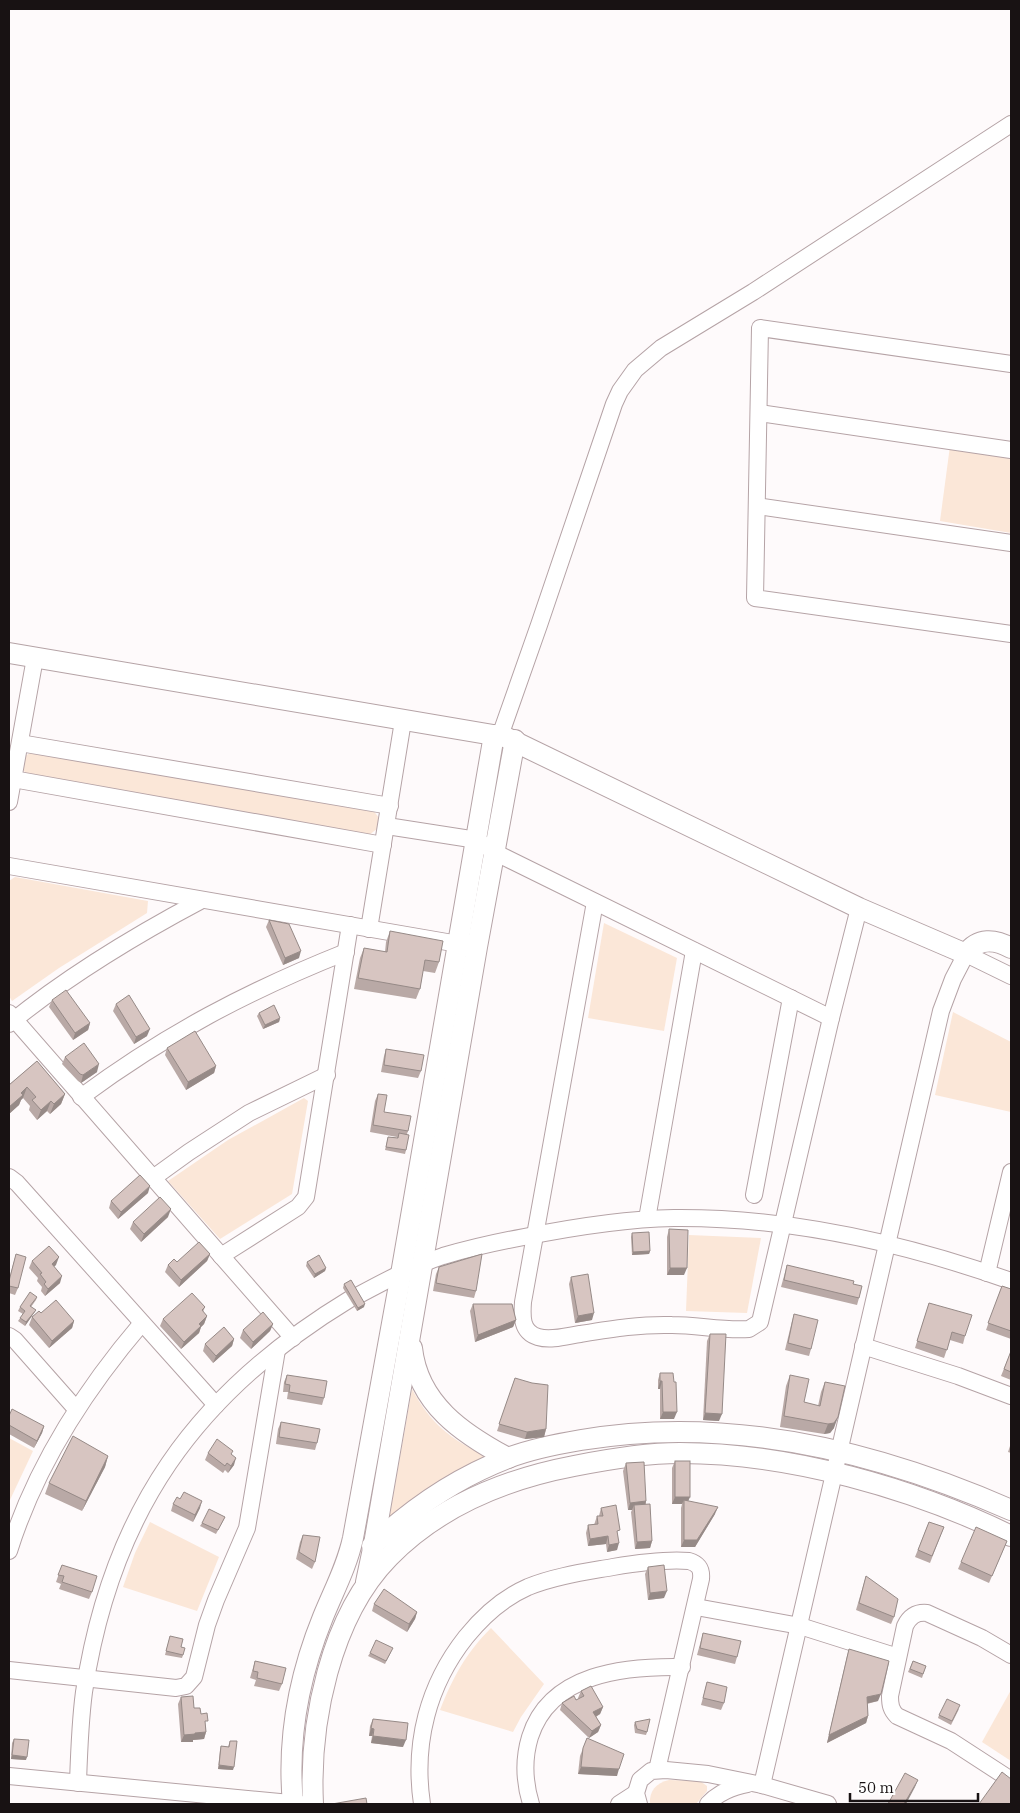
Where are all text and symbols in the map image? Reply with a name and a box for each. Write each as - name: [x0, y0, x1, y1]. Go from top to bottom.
- scale bar: [850, 1770, 978, 1802]
- text: 50 m: [858, 1778, 894, 1797]

